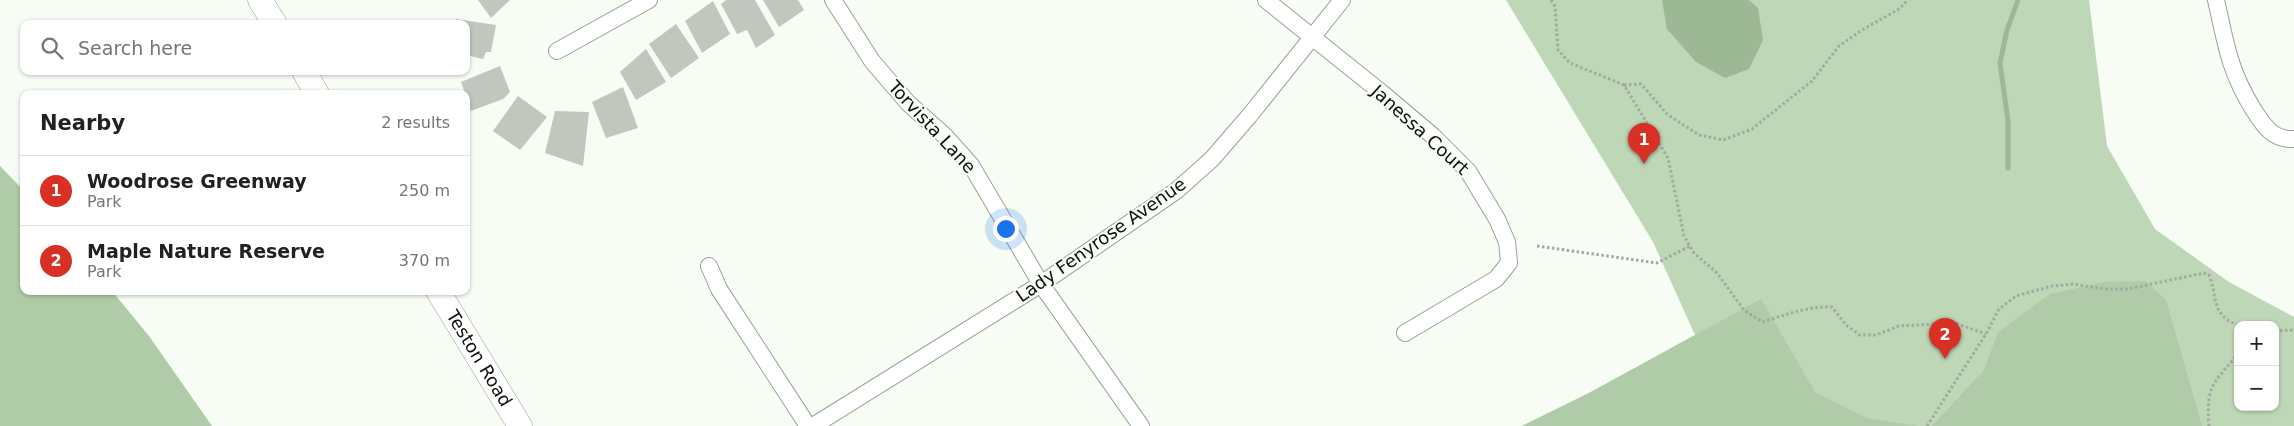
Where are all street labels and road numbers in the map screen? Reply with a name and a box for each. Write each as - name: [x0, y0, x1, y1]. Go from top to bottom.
- street label: Torvista Lane: [884, 75, 981, 177]
- street label: Janessa Court: [1367, 80, 1473, 179]
- street label: Lady Fenyrose Avenue: [1012, 173, 1190, 306]
- street label: Teston Road: [442, 305, 517, 410]

